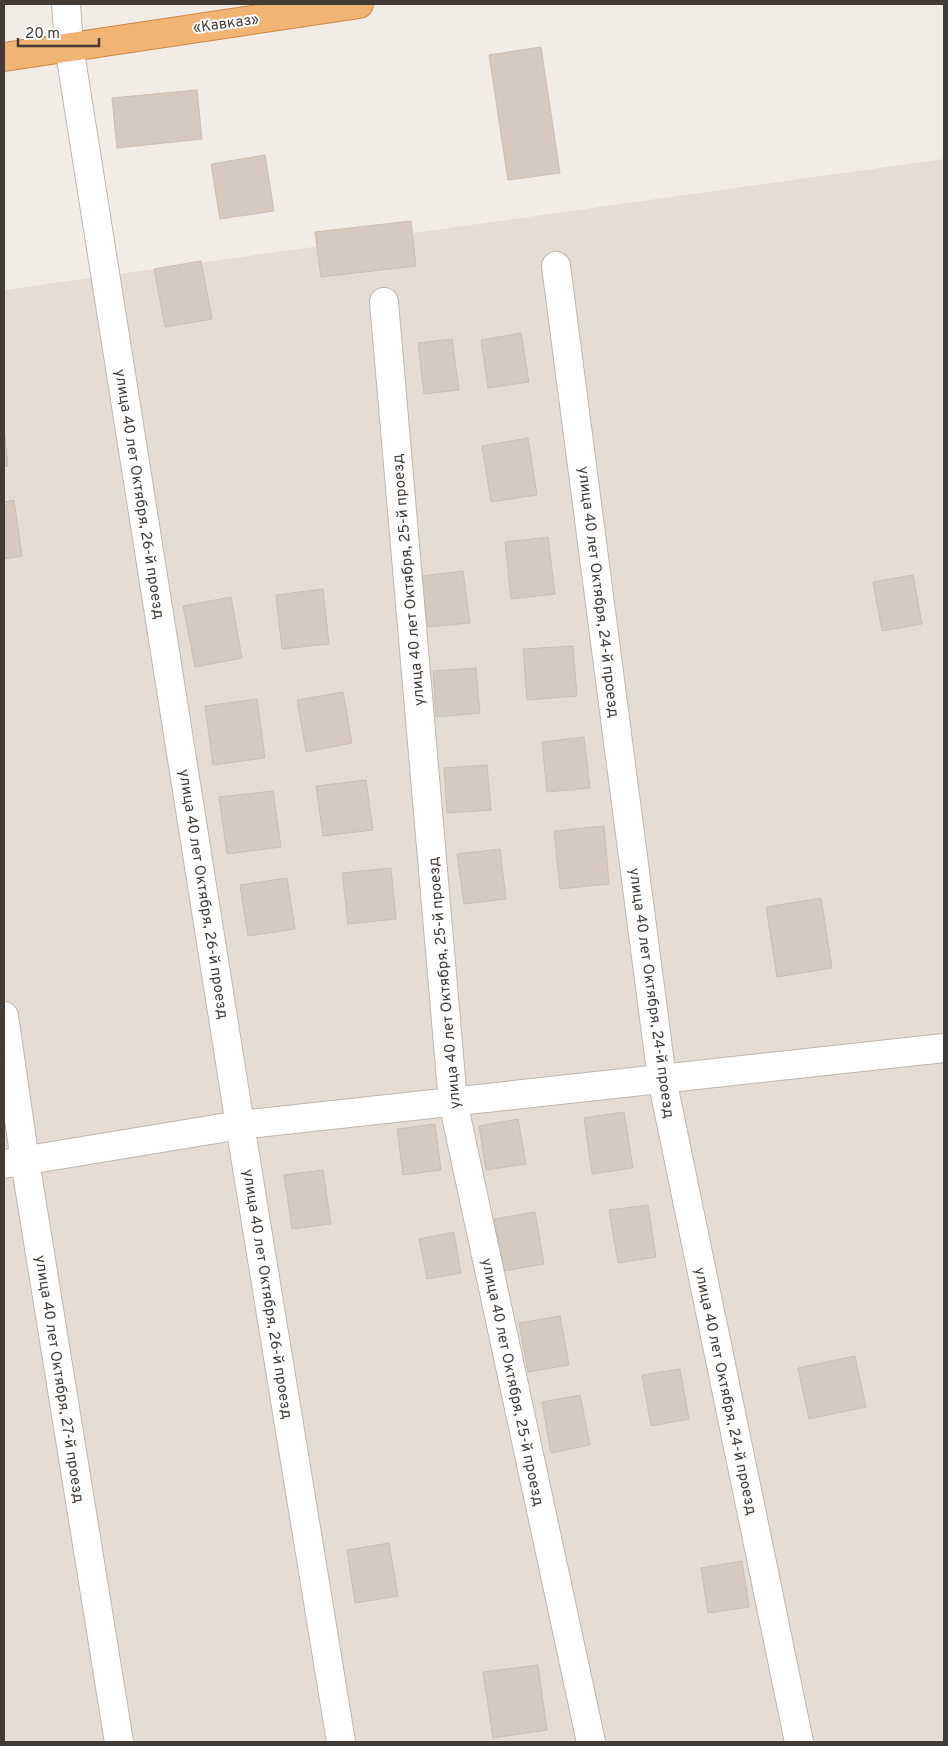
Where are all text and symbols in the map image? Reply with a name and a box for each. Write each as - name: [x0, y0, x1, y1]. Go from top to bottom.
- street label: «Кавказ»: [192, 10, 261, 39]
- scale bar: [18, 15, 99, 47]
- text: 20 m: [25, 25, 60, 44]
- street label: улица 40 лет Октября, 26-й проезд: [109, 368, 168, 621]
- street label: улица 40 лет Октября, 25-й проезд: [389, 453, 430, 707]
- street label: улица 40 лет Октября, 24-й проезд: [573, 466, 622, 719]
- street label: улица 40 лет Октября, 26-й проезд: [173, 768, 232, 1021]
- street label: улица 40 лет Октября, 25-й проезд: [425, 856, 466, 1110]
- street label: улица 40 лет Октября, 24-й проезд: [624, 867, 678, 1120]
- street label: улица 40 лет Октября, 26-й проезд: [237, 1168, 296, 1421]
- street label: улица 40 лет Октября, 27-й проезд: [30, 1254, 88, 1505]
- street label: улица 40 лет Октября, 25-й проезд: [476, 1257, 547, 1508]
- street label: улица 40 лет Октября, 24-й проезд: [689, 1266, 760, 1517]

